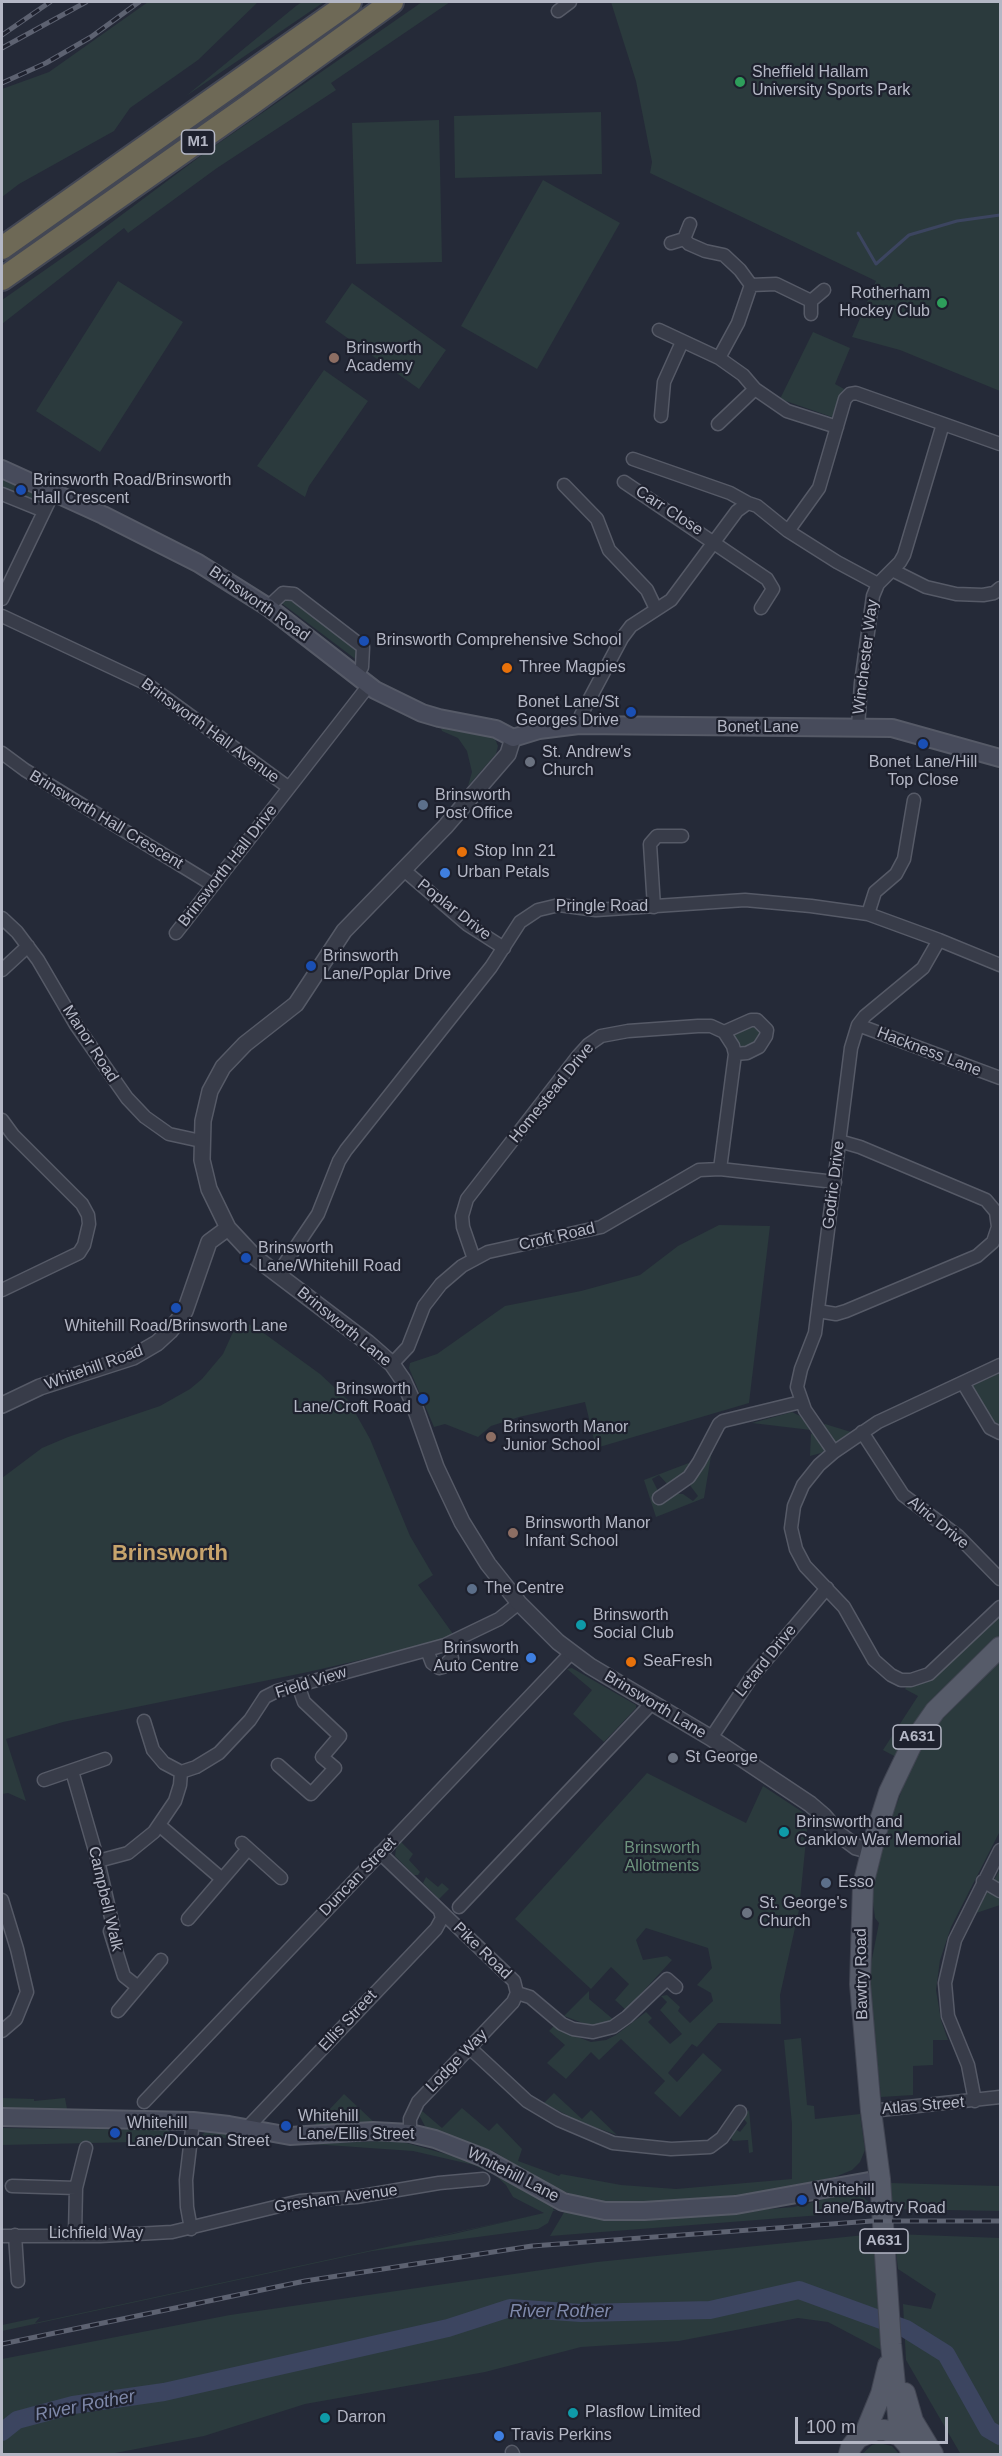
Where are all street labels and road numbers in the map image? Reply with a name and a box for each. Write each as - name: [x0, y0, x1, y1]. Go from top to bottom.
- road number: M1: [182, 130, 214, 154]
- street label: Carr Close: [632, 482, 706, 540]
- street label: Brinsworth Road: [205, 562, 313, 646]
- street label: Winchester Way: [849, 598, 883, 716]
- street label: Brinsworth Hall Avenue: [137, 674, 283, 788]
- street label: Bonet Lane: [717, 718, 799, 738]
- street label: Brinsworth Hall Crescent: [26, 766, 186, 874]
- street label: Brinsworth Hall Drive: [174, 801, 282, 931]
- street label: Poplar Drive: [413, 875, 495, 945]
- street label: Pringle Road: [556, 897, 648, 917]
- street label: Manor Road: [58, 1002, 122, 1086]
- street label: Hackness Lane: [874, 1023, 984, 1081]
- street label: Homestead Drive: [506, 1039, 598, 1147]
- street label: Godric Drive: [819, 1140, 849, 1230]
- street label: Croft Road: [517, 1219, 597, 1255]
- street label: Brinsworth Lane: [293, 1283, 395, 1371]
- street label: Whitehill Road: [42, 1341, 146, 1395]
- street label: Alric Drive: [904, 1493, 972, 1553]
- street label: Letard Drive: [731, 1621, 801, 1701]
- street label: Field View: [273, 1663, 349, 1703]
- street label: Brinsworth Lane: [601, 1667, 709, 1743]
- road number: A631: [893, 1725, 941, 1749]
- street label: Duncan Street: [316, 1834, 400, 1920]
- street label: Campbell Walk: [84, 1845, 126, 1953]
- street label: Pike Road: [449, 1918, 515, 1984]
- street label: Bawtry Road: [852, 1928, 872, 2020]
- street label: Ellis Street: [315, 1986, 381, 2056]
- street label: Lodge Way: [422, 2025, 492, 2097]
- street label: Atlas Street: [881, 2093, 965, 2119]
- street label: Whitehill Lane: [464, 2144, 562, 2206]
- street label: Gresham Avenue: [273, 2181, 399, 2217]
- street label: Lichfield Way: [49, 2224, 143, 2244]
- road number: A631: [860, 2229, 908, 2253]

